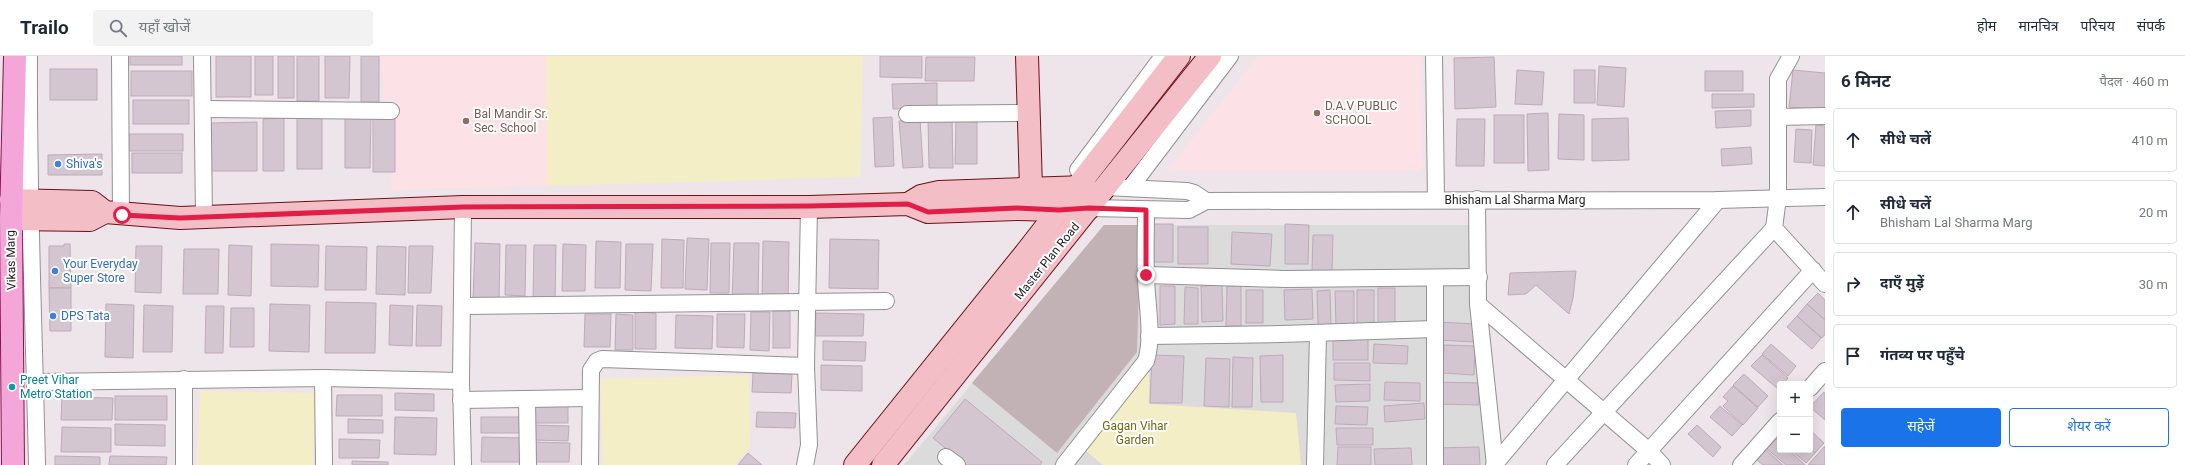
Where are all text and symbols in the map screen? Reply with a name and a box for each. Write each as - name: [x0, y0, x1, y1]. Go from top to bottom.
- search box: [93, 10, 373, 46]
- text: Trailo: [20, 16, 69, 39]
- icon: search: [107, 17, 129, 39]
- text: यहाँ खोजें: [139, 18, 190, 36]
- text: होम: [1977, 18, 1996, 34]
- text: मानचित्र: [2018, 18, 2059, 34]
- text: परिचय: [2081, 18, 2115, 34]
- text: संपर्क: [2137, 18, 2165, 34]
- text: 6 मिनट: [1841, 71, 1891, 91]
- text: पैदल · 460 m: [2100, 74, 2169, 89]
- place label: D.A.V PUBLIC SCHOOL: [1325, 99, 1398, 127]
- place label: Bal Mandir Sr. Sec. School: [474, 107, 548, 135]
- marker: D.A.V PUBLIC SCHOOL: [1312, 108, 1322, 118]
- marker: Bal Mandir Sr. Sec. School: [461, 116, 471, 126]
- icon: ahead: [1842, 129, 1864, 151]
- text: सीधे चलें: [1880, 130, 1931, 148]
- text: 410 m: [2131, 133, 2168, 148]
- place label: Shiva's: [66, 157, 102, 171]
- marker: Shiva's: [53, 159, 63, 169]
- street label: Bhisham Lal Sharma Marg: [1445, 193, 1585, 207]
- text: सीधे चलें: [1880, 195, 1931, 213]
- icon: ahead: [1842, 201, 1864, 223]
- text: 20 m: [2139, 205, 2168, 220]
- route start: [113, 206, 131, 224]
- text: Bhisham Lal Sharma Marg: [1880, 215, 2033, 230]
- street label: Master Plan Road: [1012, 220, 1082, 302]
- street label: Vikas Marg: [3, 230, 19, 290]
- place label: Your Everyday Super Store: [63, 257, 138, 285]
- marker: Your Everyday Super Store: [50, 266, 60, 276]
- route end: [1137, 266, 1155, 284]
- icon: right: [1842, 273, 1864, 295]
- text: दाएँ मुड़ें: [1880, 274, 1924, 292]
- text: 30 m: [2139, 277, 2168, 292]
- place label: DPS Tata: [61, 309, 110, 323]
- marker: DPS Tata: [48, 311, 58, 321]
- icon: arrive: [1842, 345, 1864, 367]
- text: गंतव्य पर पहुँचे: [1880, 346, 1965, 364]
- place label: Preet Vihar Metro Station: [20, 373, 92, 401]
- map controls: [1777, 381, 1813, 453]
- button: +: [1777, 381, 1813, 417]
- marker: Preet Vihar Metro Station: [7, 382, 17, 392]
- button: सहेजें: [1841, 408, 2001, 447]
- button: शेयर करें: [2009, 408, 2169, 447]
- button: −: [1777, 417, 1813, 453]
- park label: Gagan Vihar Garden: [1102, 419, 1168, 447]

